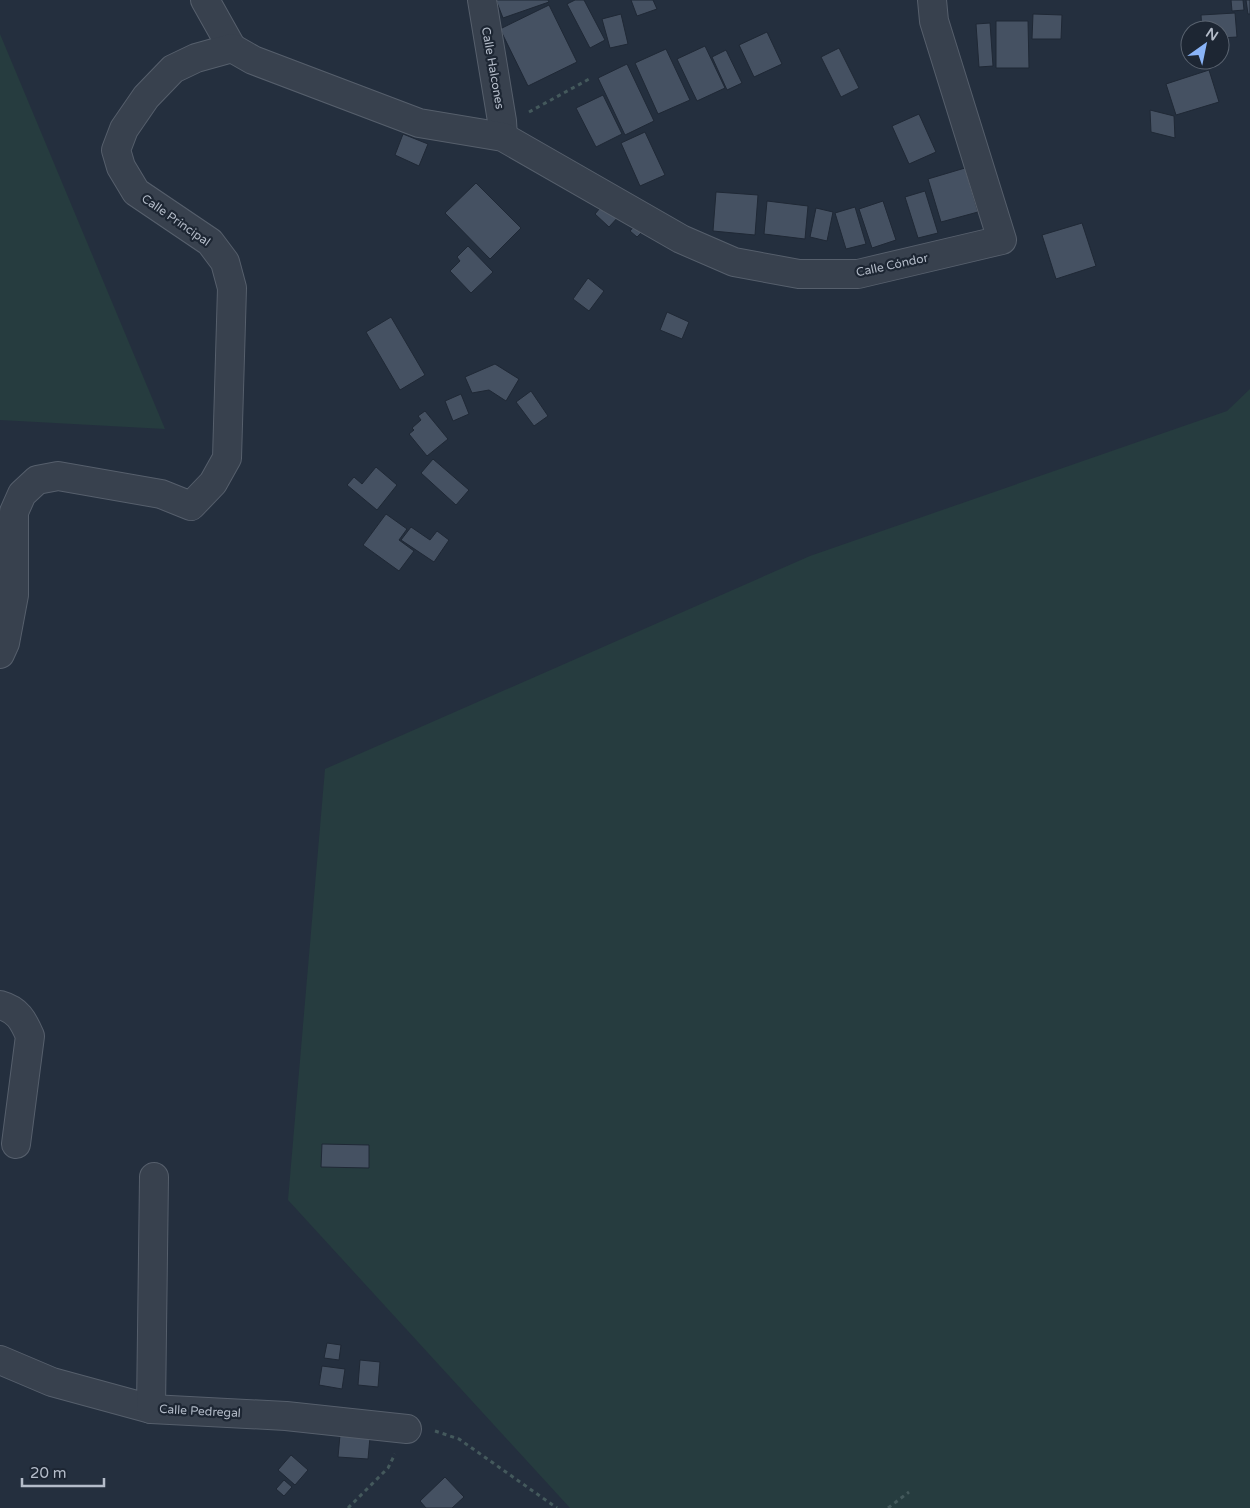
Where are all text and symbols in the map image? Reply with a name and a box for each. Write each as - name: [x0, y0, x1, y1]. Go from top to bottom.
- north arrow: [1180, 20, 1230, 70]
- text: N: [1202, 24, 1221, 45]
- street label: Calle Halcones: [479, 26, 507, 110]
- street label: Calle Principal: [139, 191, 213, 249]
- street label: Calle Cóndor: [855, 250, 930, 279]
- street label: Calle Pedregal: [159, 1402, 241, 1420]
- scale bar: [22, 1456, 105, 1488]
- text: 20 m: [30, 1464, 67, 1482]

